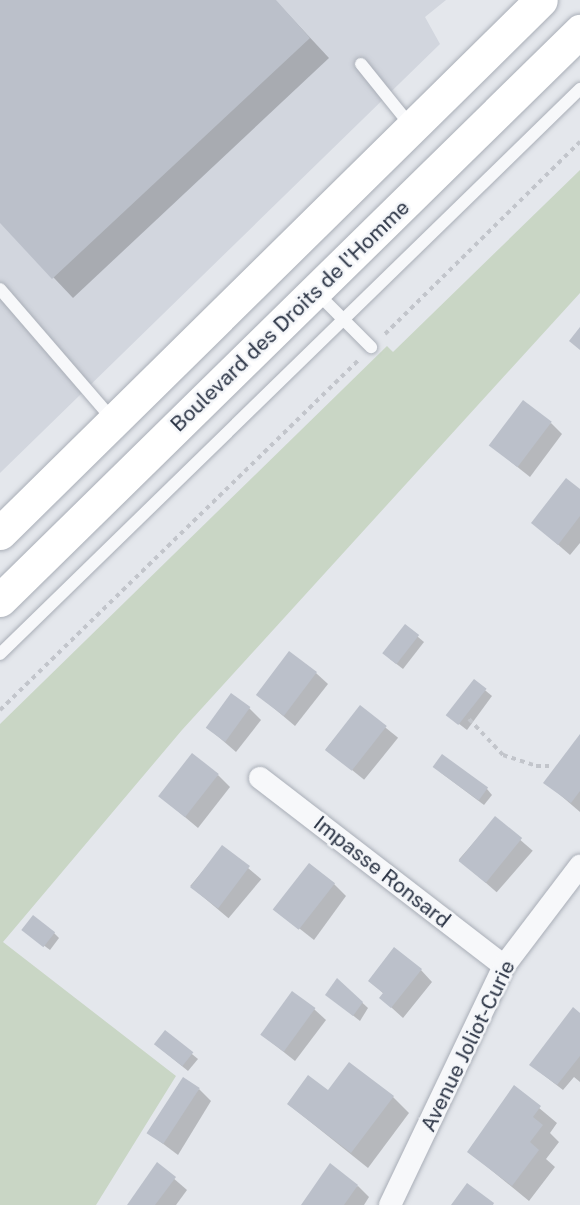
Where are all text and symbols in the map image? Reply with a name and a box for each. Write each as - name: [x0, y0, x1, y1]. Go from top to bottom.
- street label: Boulevard des Droits de l'Homme: [165, 195, 415, 437]
- street label: Impasse Ronsard: [309, 811, 455, 933]
- street label: Avenue Joliot-Curie: [416, 956, 520, 1136]

